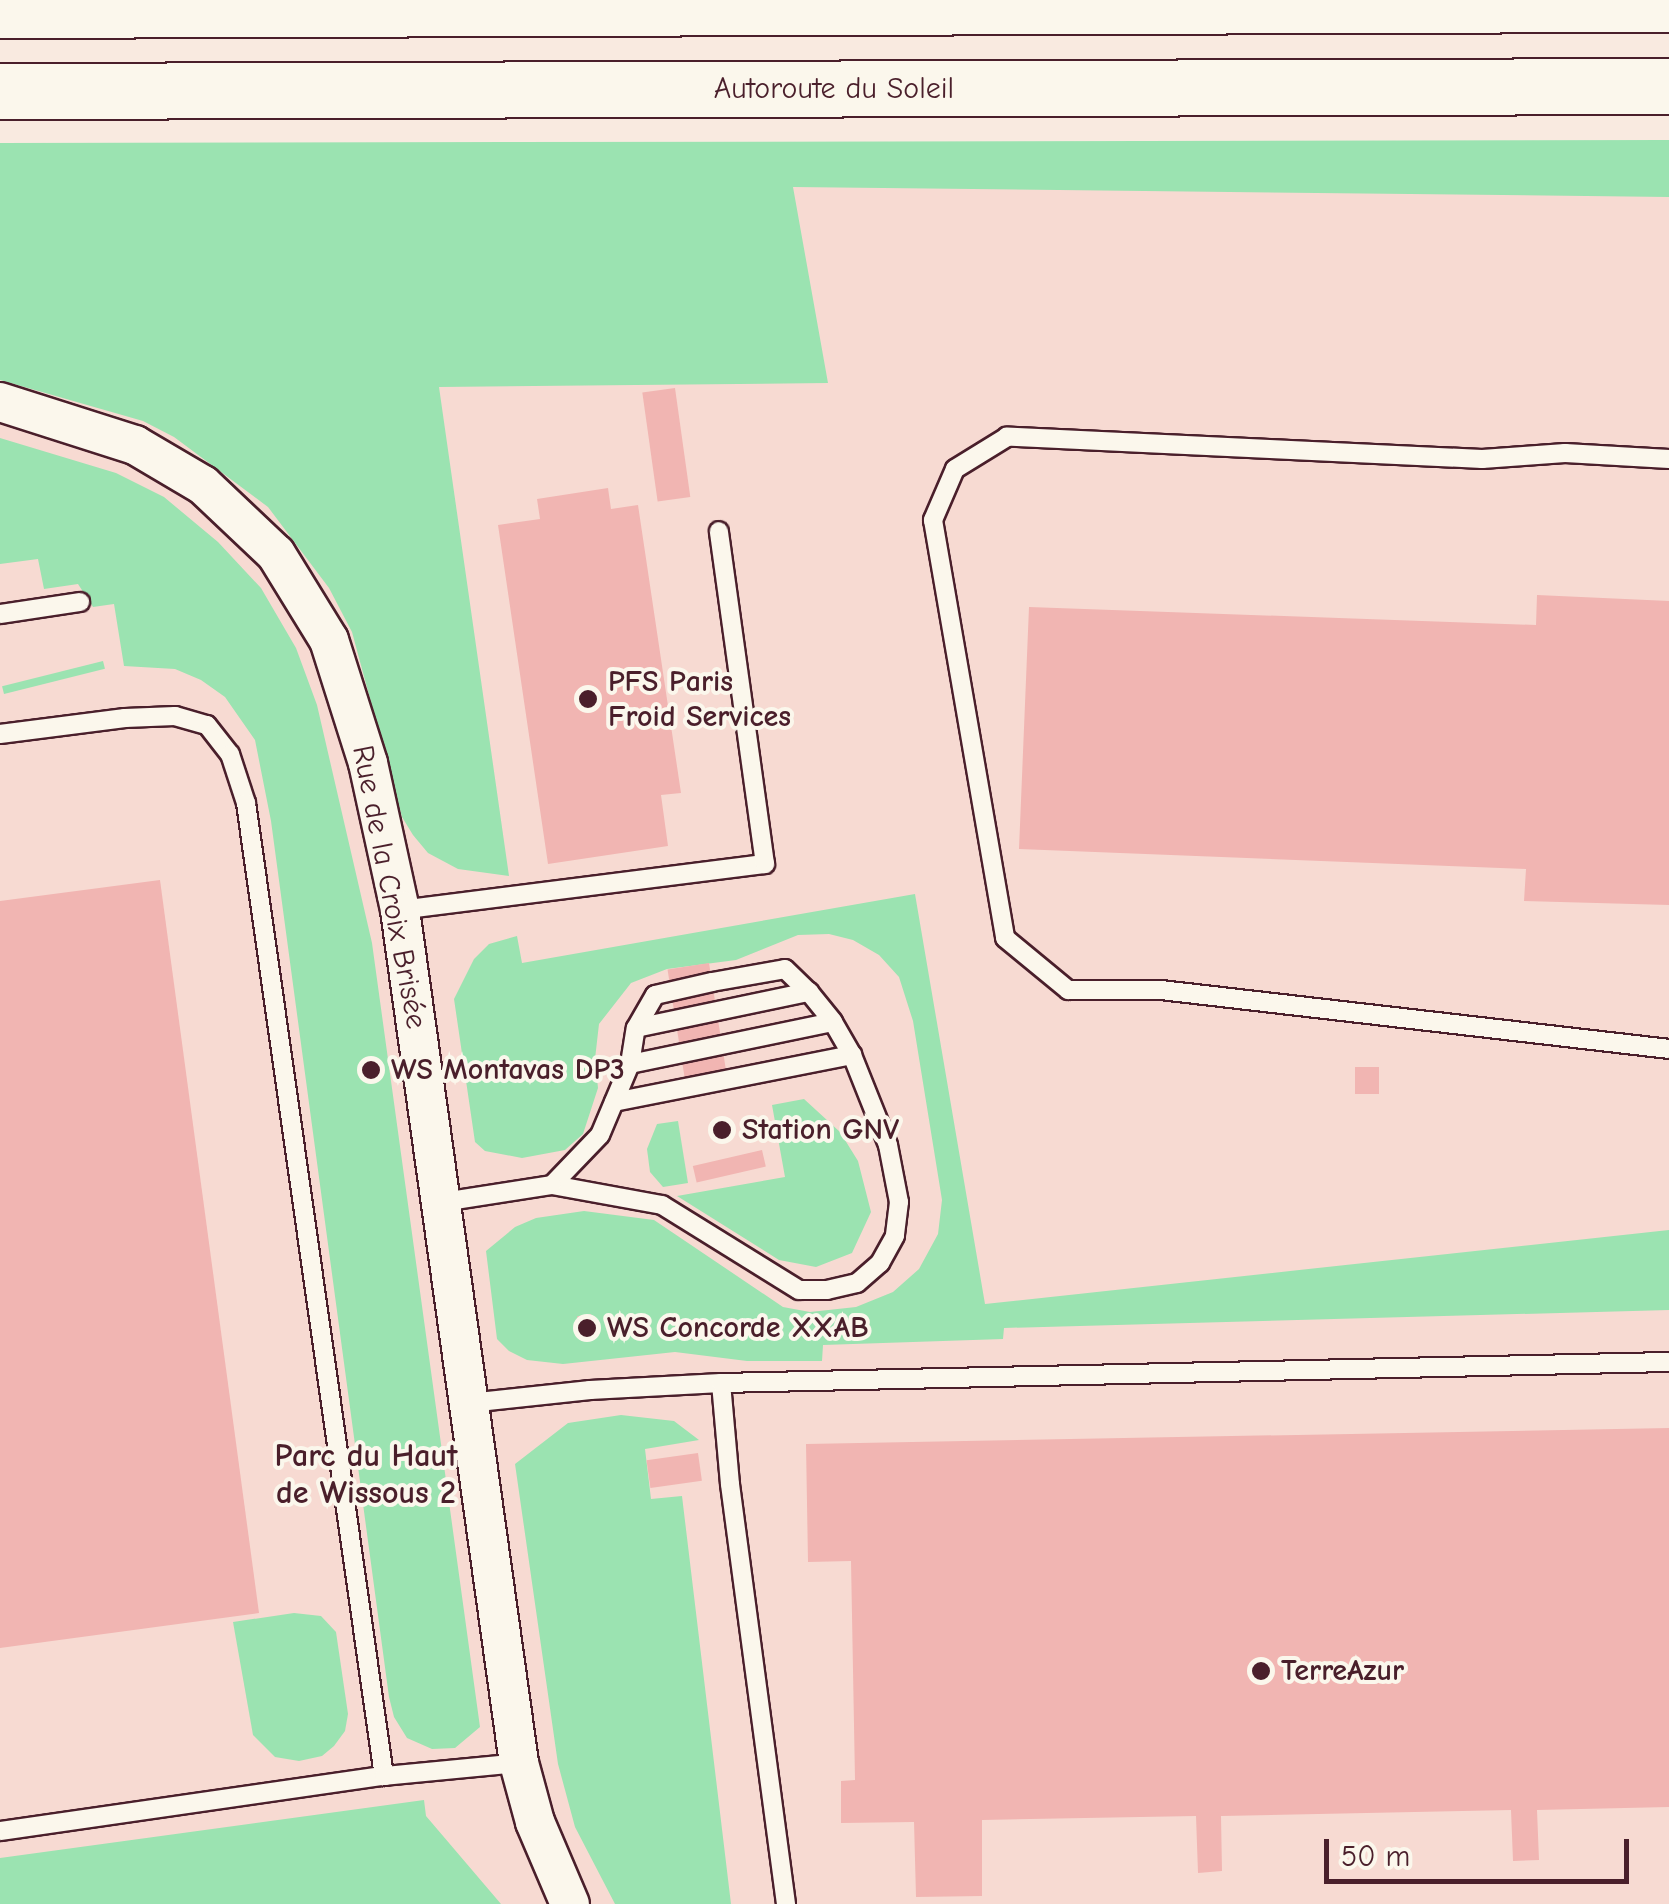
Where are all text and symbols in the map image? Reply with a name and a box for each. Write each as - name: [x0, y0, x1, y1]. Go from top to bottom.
- street label: Autoroute du Soleil: [714, 71, 954, 107]
- place label: PFS Paris Froid Services: [608, 664, 791, 734]
- marker: PFS Paris Froid Services: [577, 688, 599, 710]
- street label: Rue de la Croix Brisée: [344, 742, 434, 1032]
- place label: WS Montavas DP3: [391, 1052, 625, 1088]
- marker: WS Montavas DP3: [360, 1059, 382, 1081]
- place label: Station GNV: [742, 1112, 899, 1148]
- marker: Station GNV: [711, 1119, 733, 1141]
- place label: WS Concorde XXAB: [607, 1310, 868, 1346]
- marker: WS Concorde XXAB: [576, 1317, 598, 1339]
- district label: Parc du Haut de Wissous 2: [274, 1438, 458, 1513]
- place label: TerreAzur: [1281, 1653, 1404, 1689]
- marker: TerreAzur: [1250, 1660, 1272, 1682]
- scale bar: [1329, 1819, 1634, 1881]
- text: 50 m: [1341, 1839, 1410, 1874]

